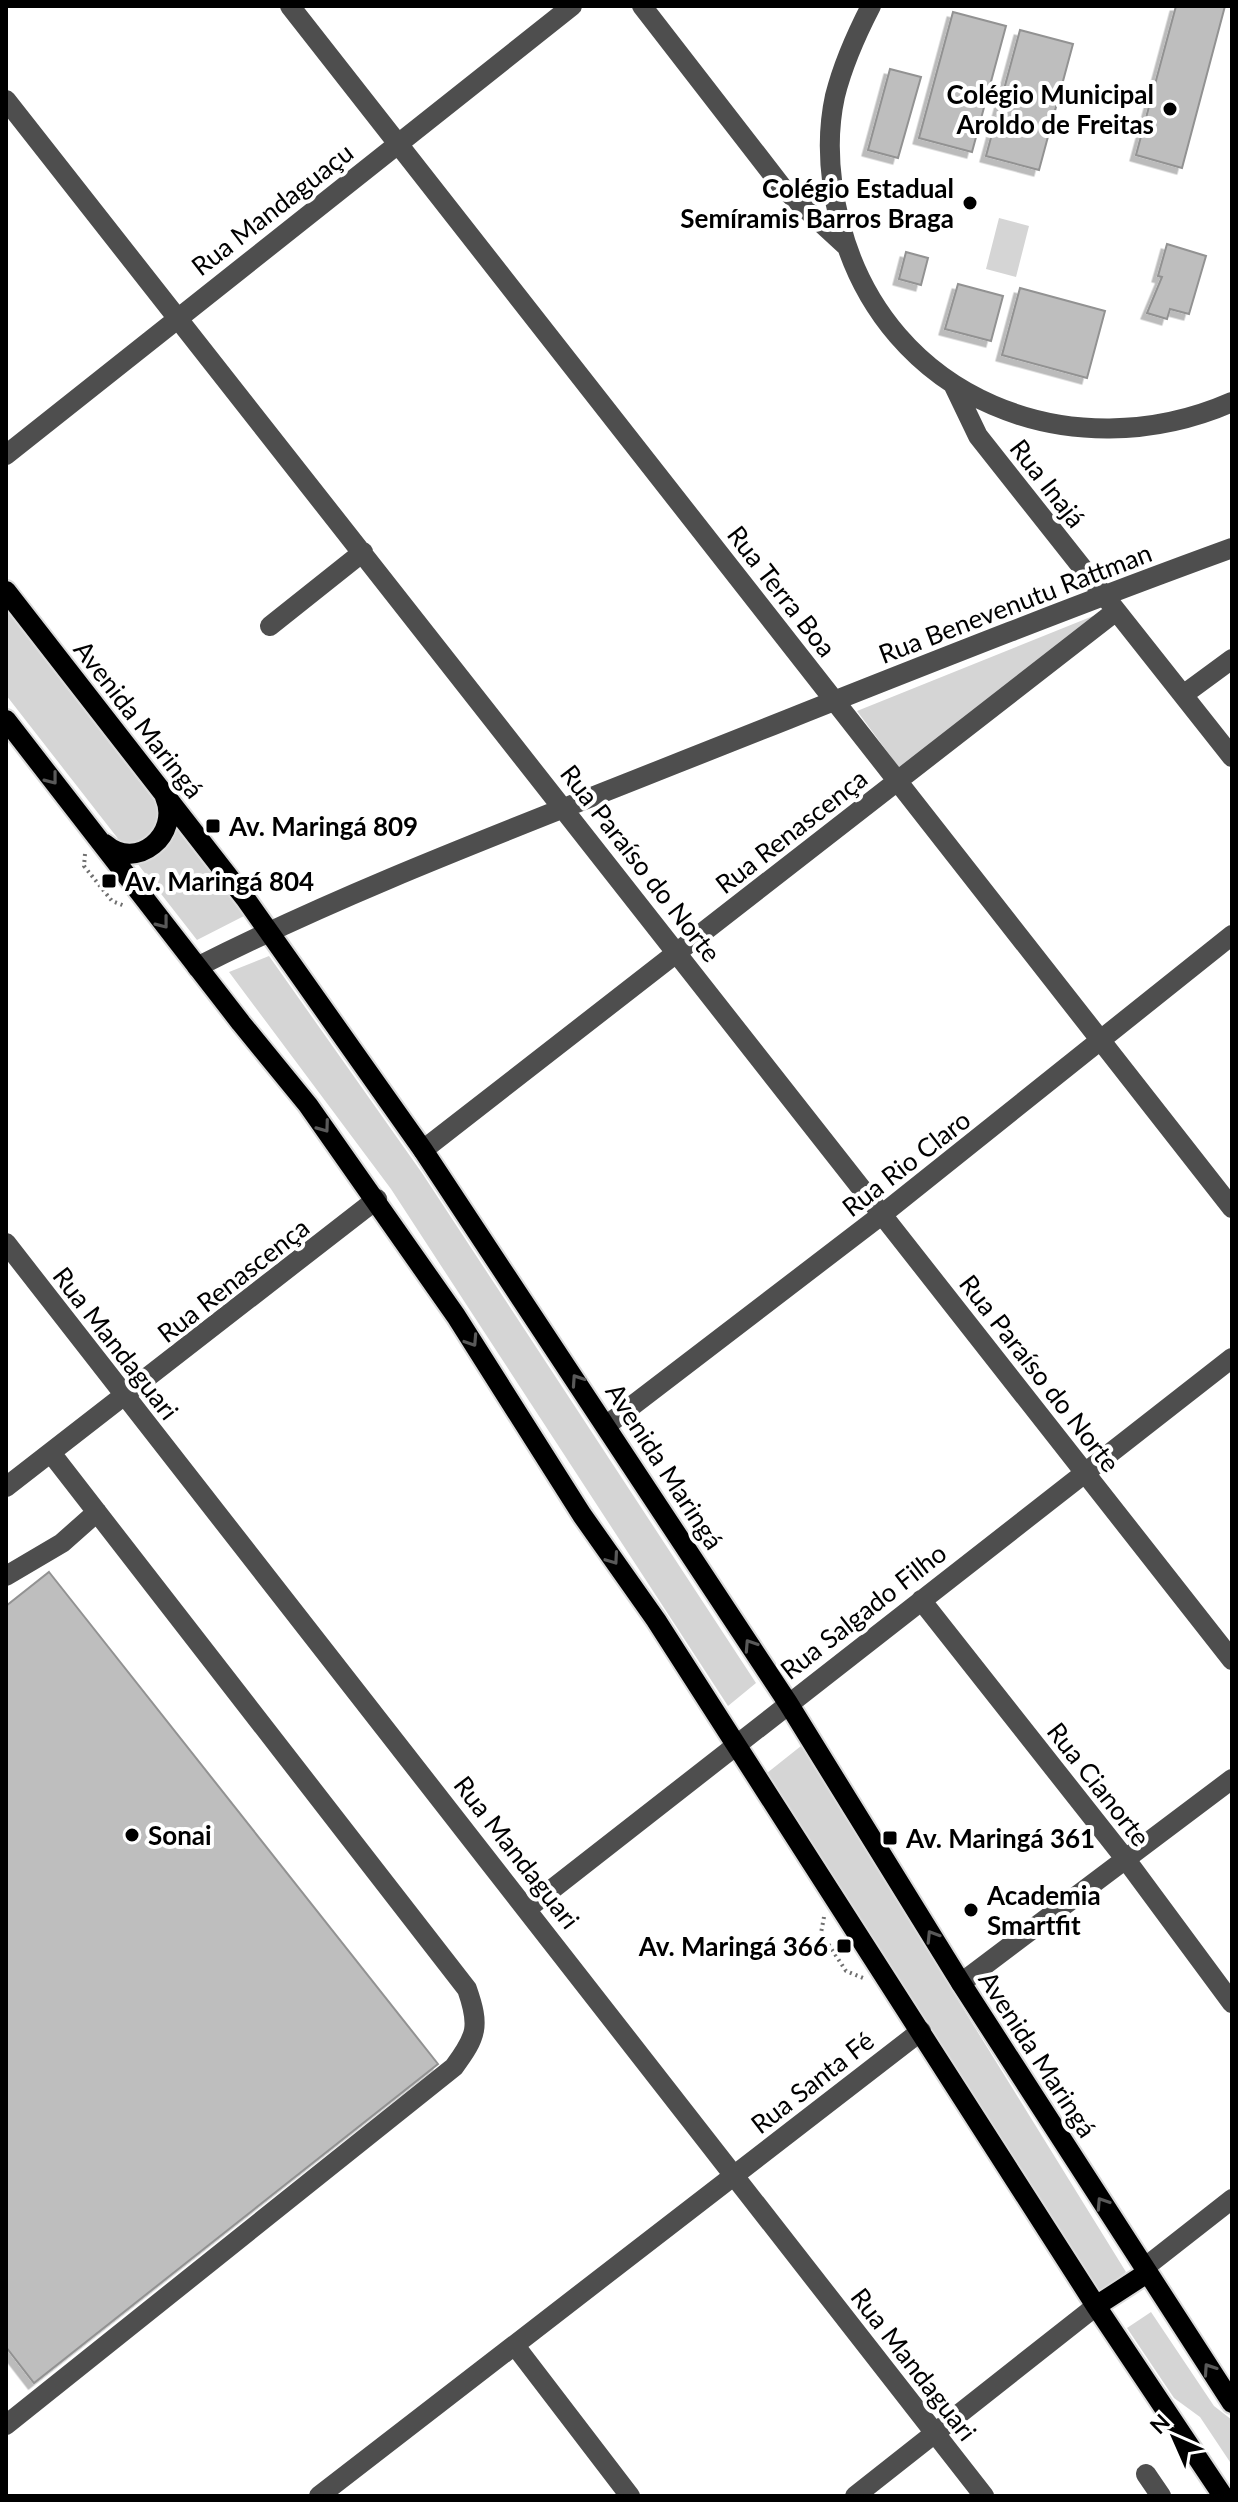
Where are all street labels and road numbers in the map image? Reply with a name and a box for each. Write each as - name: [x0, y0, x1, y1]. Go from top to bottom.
- street label: Rua Mandaguaçu: [185, 136, 359, 282]
- street label: Rua Inajá: [1004, 432, 1092, 534]
- street label: Rua Terra Boa: [721, 519, 843, 663]
- street label: Rua Benevenutu Rattman: [874, 536, 1156, 670]
- street label: Avenida Maringá: [67, 634, 211, 804]
- street label: Rua Paraíso do Norte: [554, 758, 728, 968]
- street label: Rua Renascença: [709, 762, 873, 900]
- street label: Rua Rio Claro: [836, 1103, 976, 1223]
- street label: Rua Renascença: [151, 1211, 315, 1349]
- street label: Rua Mandaguari: [46, 1260, 186, 1426]
- street label: Rua Paraíso do Norte: [953, 1268, 1127, 1478]
- street label: Avenida Maringá: [599, 1377, 731, 1555]
- street label: Rua Salgado Filho: [774, 1536, 952, 1686]
- street label: Rua Cianorte: [1041, 1716, 1157, 1852]
- street label: Rua Mandaguari: [447, 1769, 587, 1935]
- street label: Avenida Maringá: [972, 1965, 1104, 2143]
- street label: Rua Santa Fé: [744, 2024, 880, 2140]
- street label: Rua Mandaguari: [844, 2281, 984, 2447]

